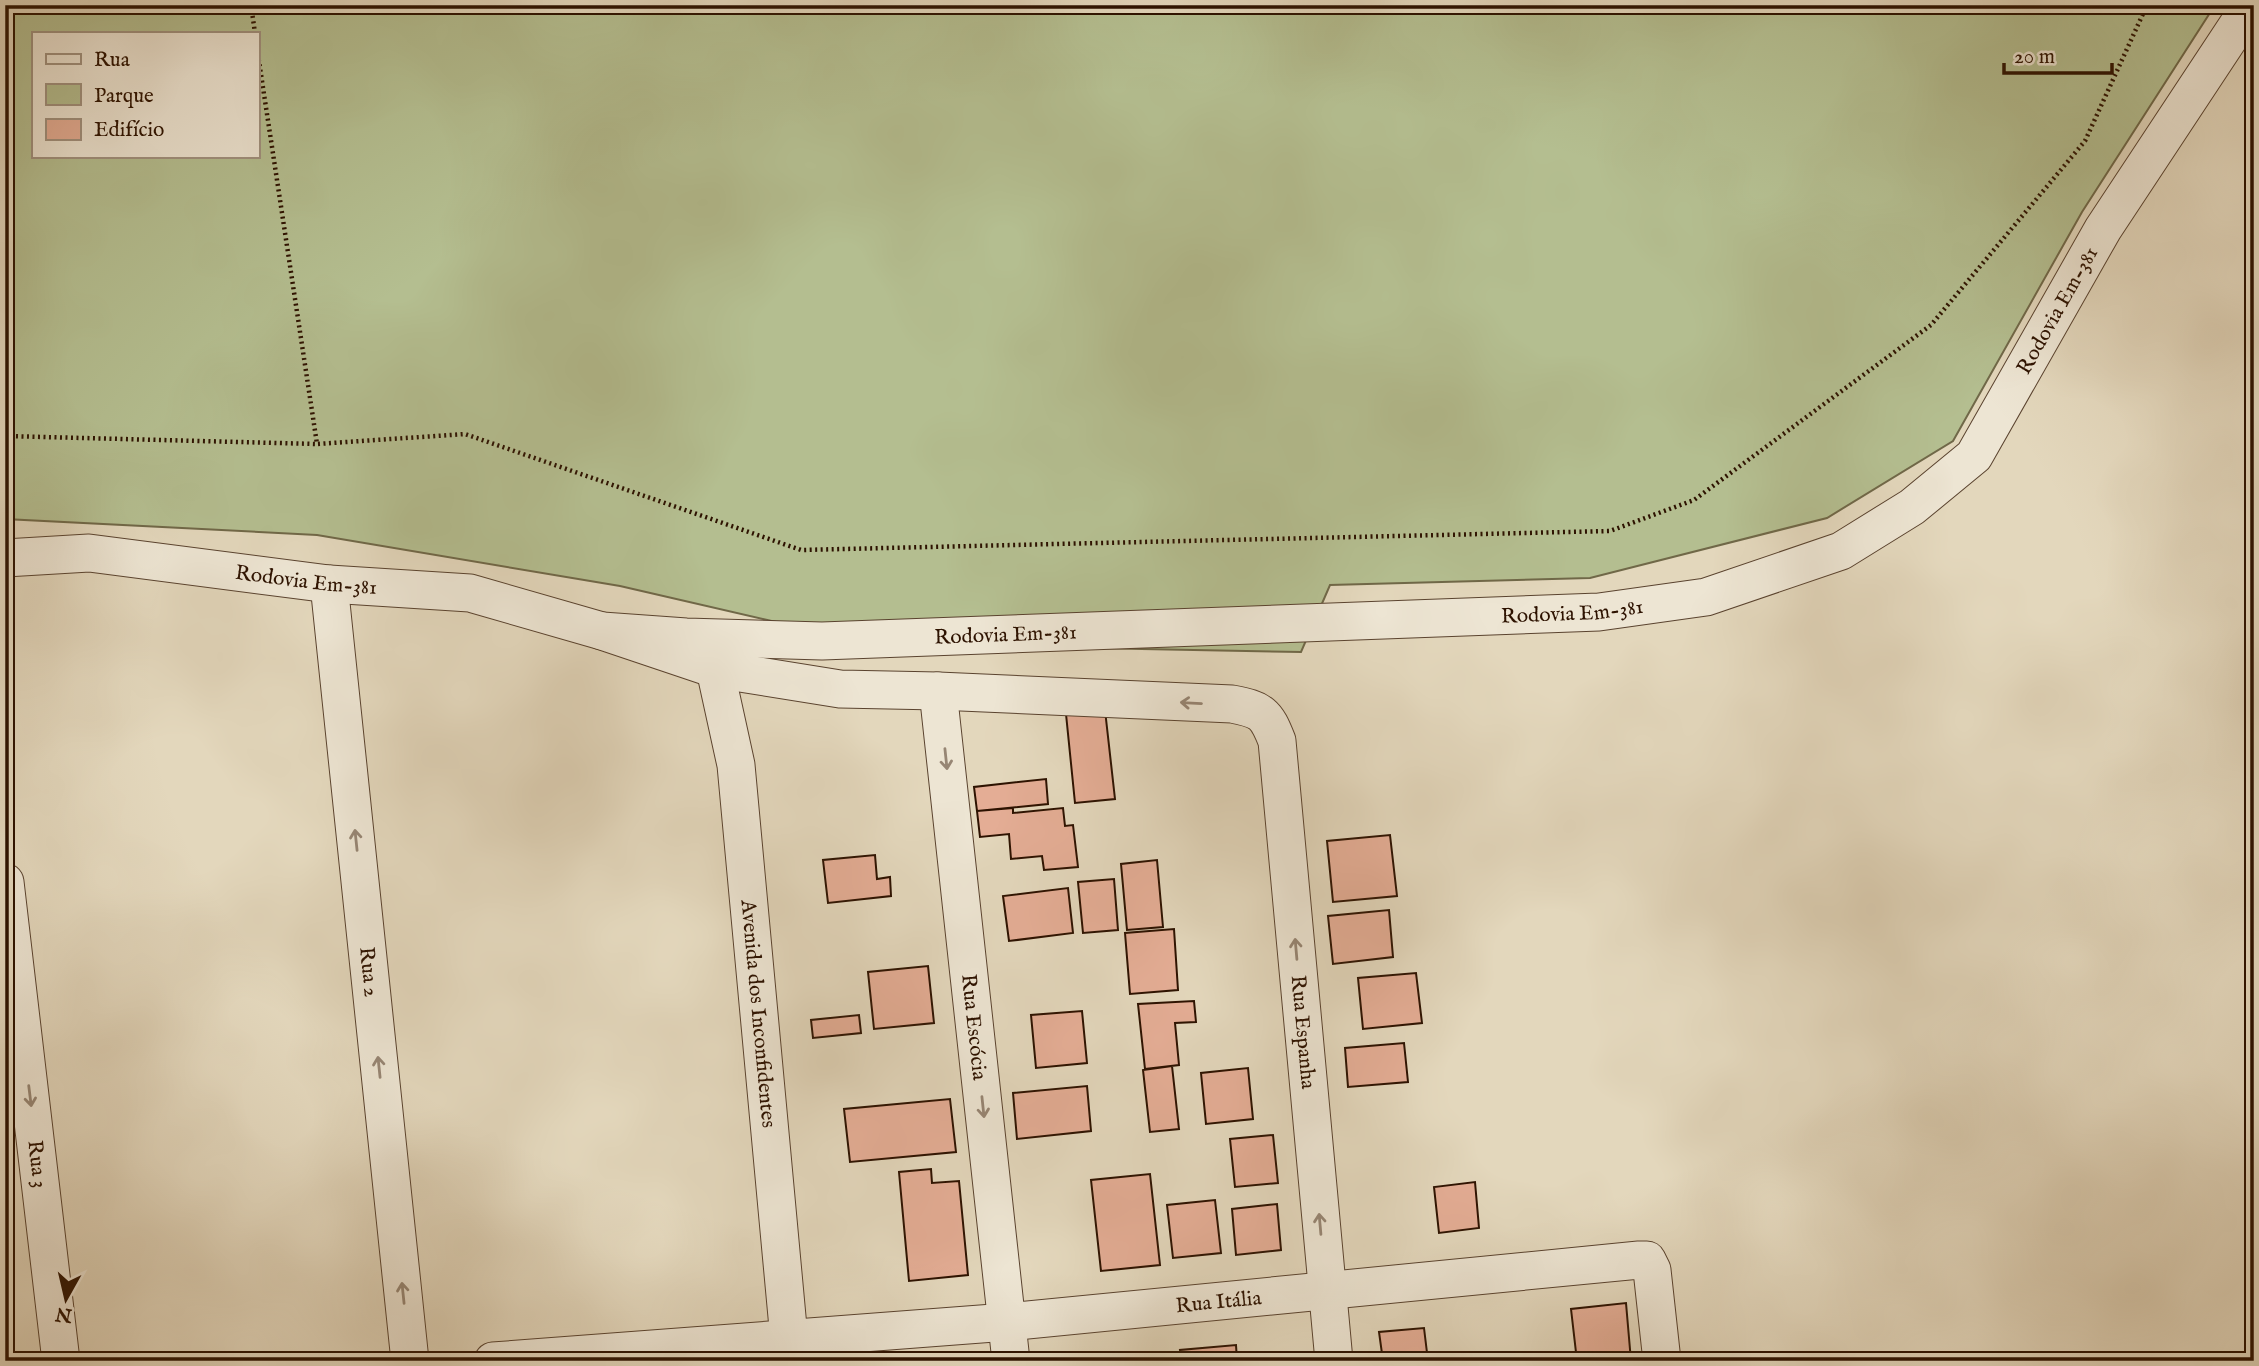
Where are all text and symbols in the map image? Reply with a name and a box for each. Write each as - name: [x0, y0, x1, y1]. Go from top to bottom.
- legend: [32, 32, 259, 158]
- scale bar: [2004, 32, 2112, 76]
- text: 20 m: [2014, 44, 2055, 71]
- text: Rua: [94, 47, 131, 74]
- text: Parque: [94, 83, 154, 110]
- text: Edifício: [94, 117, 164, 144]
- street label: Rodovia Em-381: [2011, 242, 2105, 380]
- street label: Rodovia Em-381: [233, 560, 378, 602]
- street label: Rodovia Em-381: [1500, 594, 1645, 631]
- street label: Rodovia Em-381: [934, 619, 1077, 652]
- one-way arrow: [1180, 696, 1203, 709]
- one-way arrow: [939, 747, 952, 770]
- one-way arrow: [349, 830, 362, 852]
- street label: Avenida dos Inconfidentes: [733, 898, 781, 1129]
- one-way arrow: [1289, 938, 1302, 960]
- street label: Rua 2: [352, 946, 384, 999]
- street label: Rua Escócia: [954, 973, 992, 1082]
- street label: Rua Espanha: [1284, 974, 1321, 1091]
- one-way arrow: [372, 1056, 385, 1078]
- one-way arrow: [24, 1084, 37, 1107]
- one-way arrow: [977, 1095, 990, 1118]
- street label: Rua 3: [20, 1139, 53, 1190]
- one-way arrow: [1314, 1213, 1327, 1236]
- north arrow: [32, 1264, 102, 1334]
- one-way arrow: [396, 1282, 409, 1305]
- street label: Rua Itália: [1175, 1285, 1264, 1320]
- text: N: [54, 1301, 75, 1327]

